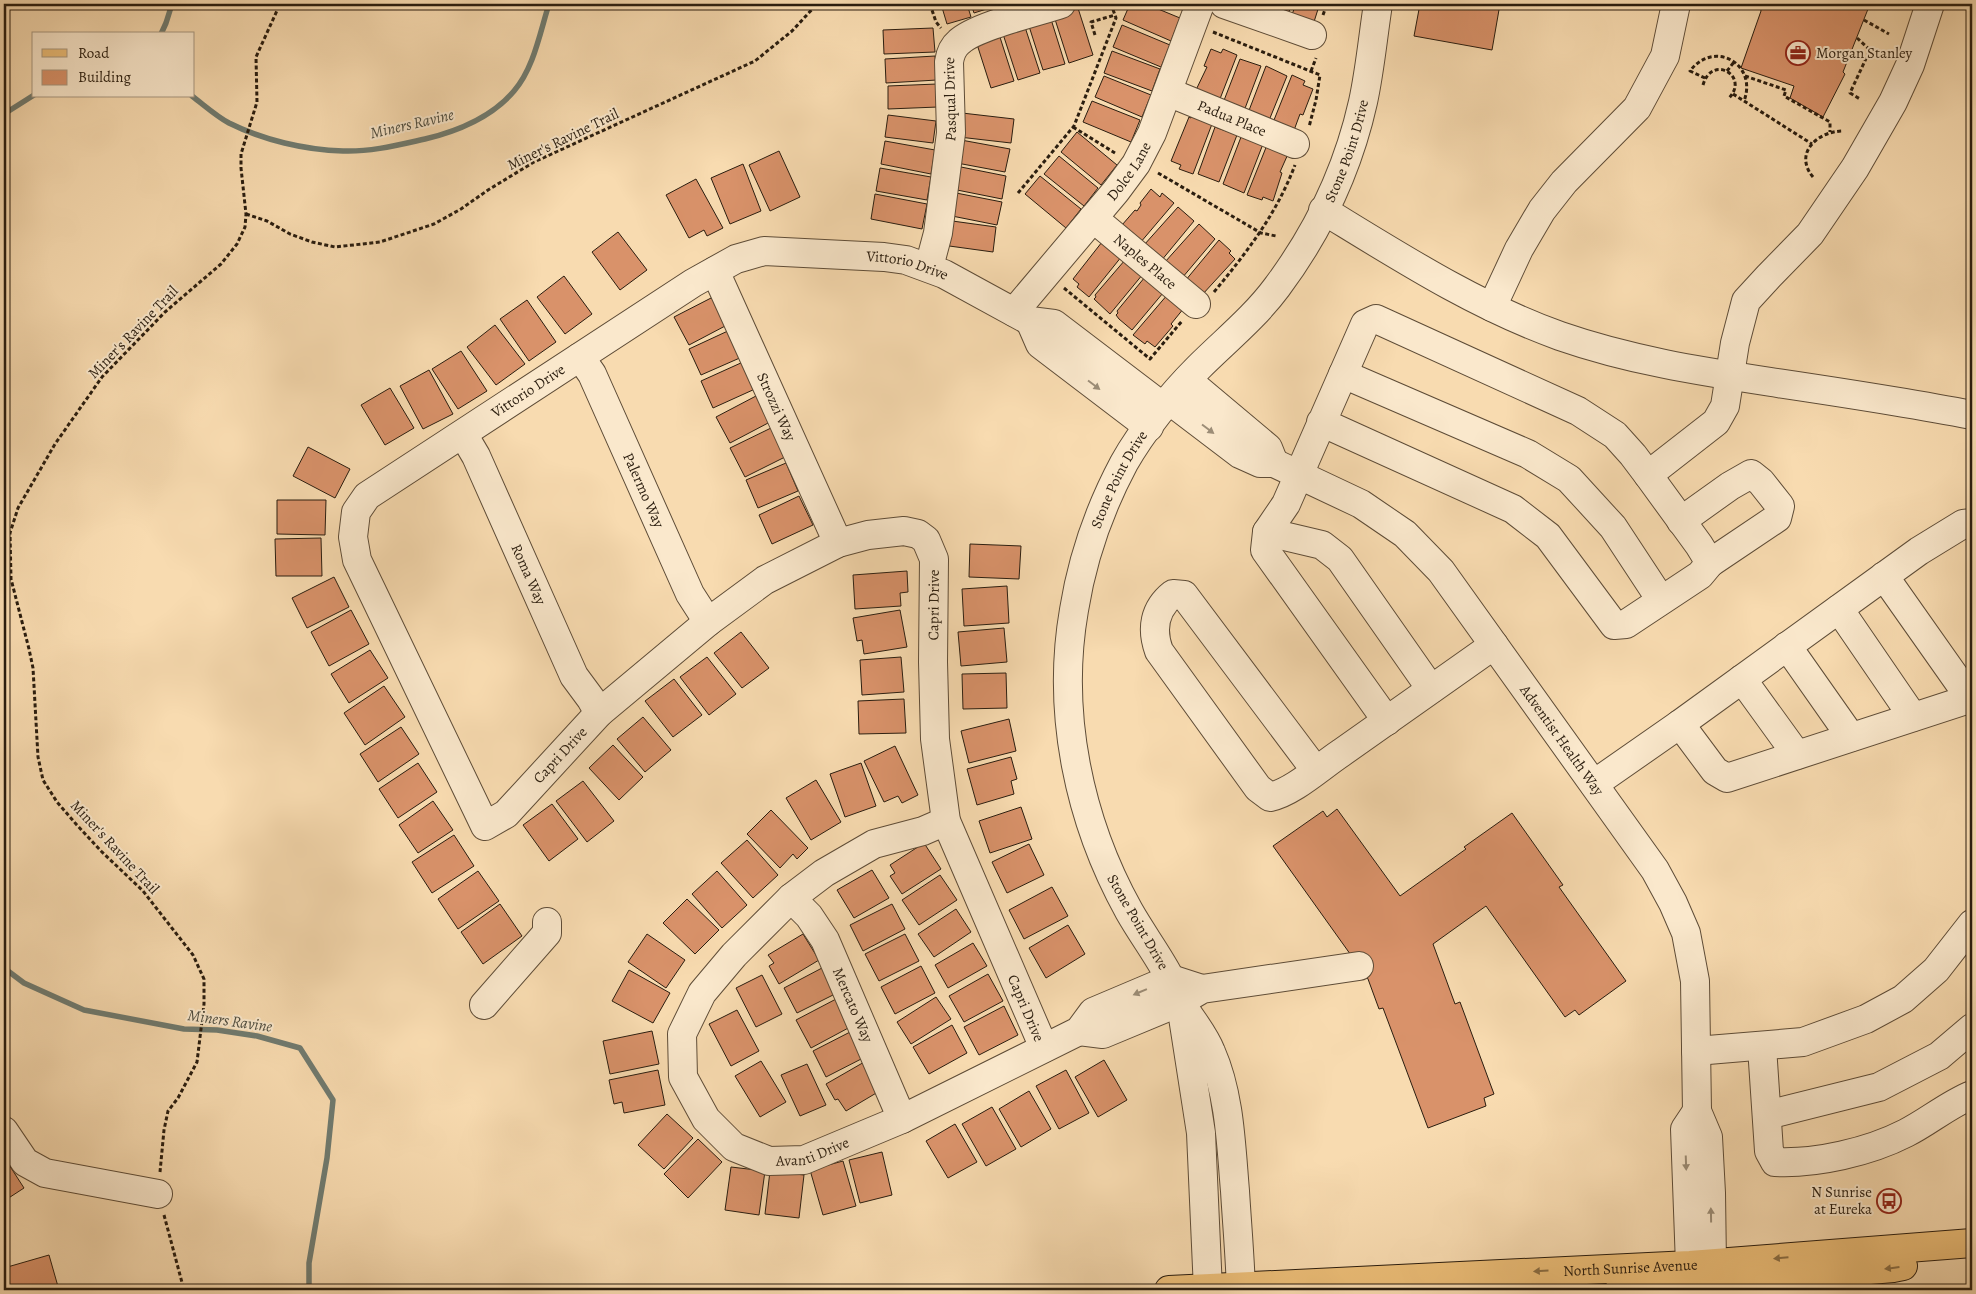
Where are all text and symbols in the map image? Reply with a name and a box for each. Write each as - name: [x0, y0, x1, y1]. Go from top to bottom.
- legend: [32, 32, 195, 98]
- office icon: Morgan Stanley: [1785, 40, 1811, 66]
- text: Road: [78, 43, 110, 63]
- place label: Morgan Stanley: [1816, 43, 1913, 63]
- street label: Pasqual Drive: [939, 55, 961, 142]
- text: Building: [78, 67, 131, 87]
- street label: Padua Place: [1194, 95, 1270, 141]
- street label: Stone Point Drive: [1320, 97, 1373, 206]
- street label: Miner's Ravine Trail: [504, 103, 622, 175]
- water label: Miners Ravine: [368, 104, 456, 144]
- street label: Dolce Lane: [1102, 138, 1156, 205]
- street label: Naples Place: [1109, 229, 1181, 294]
- street label: Vittorio Drive: [865, 246, 953, 285]
- street label: Miner's Ravine Trail: [84, 281, 183, 383]
- street label: Vittorio Drive: [487, 359, 569, 423]
- street label: Strozzi Way: [752, 369, 801, 445]
- one-way arrow: [1087, 380, 1100, 391]
- one-way arrow: [1201, 424, 1214, 435]
- street label: Stone Point Drive: [1086, 426, 1152, 531]
- street label: Palermo Way: [618, 449, 669, 531]
- street label: Roma Way: [506, 541, 551, 608]
- street label: Capri Drive: [923, 569, 944, 641]
- street label: Adventist Health Way: [1515, 680, 1609, 800]
- street label: Capri Drive: [529, 722, 592, 788]
- street label: Miner's Ravine Trail: [66, 796, 164, 899]
- street label: Stone Point Drive: [1102, 870, 1174, 974]
- street label: Mercato Way: [828, 964, 878, 1046]
- street label: Capri Drive: [1003, 971, 1049, 1045]
- one-way arrow: [1133, 989, 1147, 997]
- water label: Miners Ravine: [186, 1004, 274, 1038]
- street label: Avanti Drive: [775, 1132, 852, 1171]
- one-way arrow: [1683, 1156, 1691, 1172]
- place label: N Sunrise at Eureka: [1811, 1182, 1872, 1219]
- bus stop icon: N Sunrise at Eureka: [1876, 1188, 1902, 1214]
- one-way arrow: [1707, 1207, 1715, 1223]
- street label: North Sunrise Avenue: [1563, 1254, 1699, 1281]
- one-way arrow: [1773, 1254, 1789, 1262]
- one-way arrow: [1883, 1264, 1899, 1272]
- one-way arrow: [1533, 1268, 1549, 1276]

